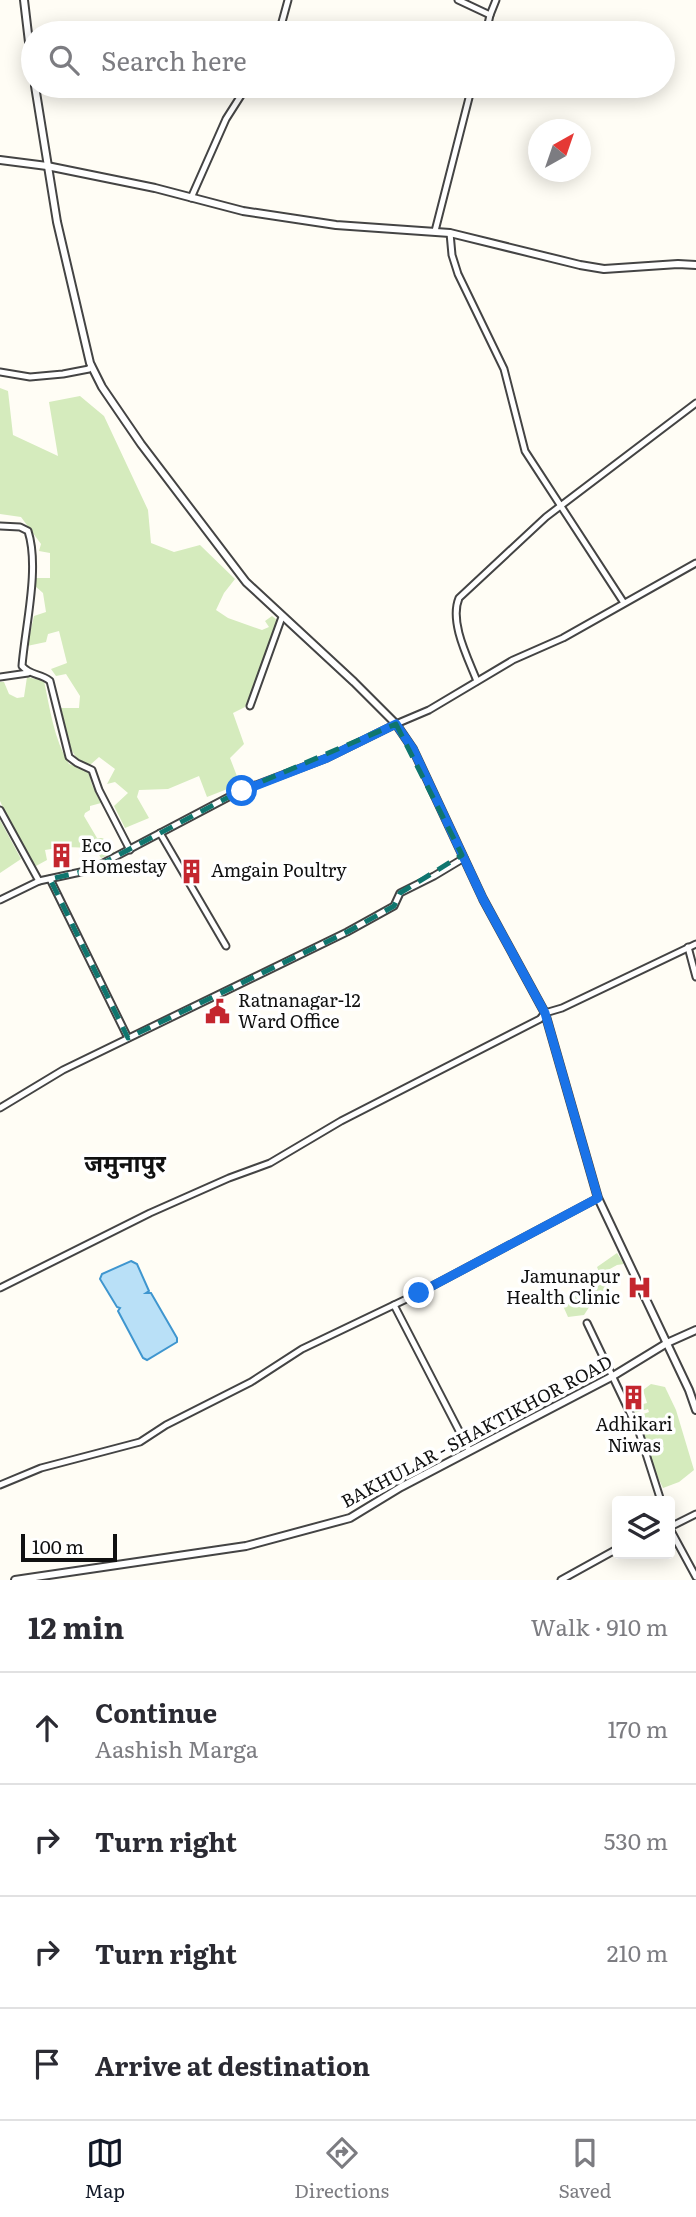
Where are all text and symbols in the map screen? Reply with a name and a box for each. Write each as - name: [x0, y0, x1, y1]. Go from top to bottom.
- search box: [21, 21, 675, 98]
- text: Search here: [101, 40, 247, 79]
- icon: search: [45, 41, 83, 79]
- north arrow: [528, 119, 591, 182]
- route start: [226, 775, 257, 806]
- place label: Eco Homestay: [81, 831, 167, 879]
- building icon: Eco Homestay: [47, 842, 75, 870]
- place label: Amgain Poultry: [211, 856, 347, 883]
- building icon: Amgain Poultry: [177, 857, 205, 885]
- place label: Ratnanagar-12 Ward Office: [238, 986, 361, 1034]
- public building icon: Ratnanagar-12 Ward Office: [204, 997, 232, 1025]
- district label: जमुनापुर: [84, 1144, 166, 1179]
- place label: Jamunapur Health Clinic: [506, 1262, 620, 1310]
- hospital icon: Jamunapur Health Clinic: [626, 1273, 654, 1301]
- route end: [403, 1277, 434, 1308]
- street label: BAKHULAR - SHAKTIKHOR ROAD: [336, 1348, 617, 1514]
- building icon: Adhikari Niwas: [620, 1384, 648, 1412]
- place label: Adhikari Niwas: [595, 1410, 673, 1458]
- map controls: [612, 1496, 675, 1559]
- button: layers: [612, 1496, 675, 1559]
- scale bar: [21, 1531, 117, 1563]
- text: 100 m: [32, 1532, 84, 1560]
- text: 12 min: [28, 1604, 124, 1648]
- text: Walk · 910 m: [531, 1609, 668, 1643]
- text: Continue: [95, 1692, 217, 1731]
- icon: ahead: [28, 1709, 66, 1747]
- text: 170 m: [607, 1711, 668, 1745]
- text: Aashish Marga: [95, 1731, 258, 1765]
- icon: right: [28, 1821, 66, 1859]
- text: Turn right: [95, 1821, 237, 1860]
- text: 530 m: [604, 1823, 668, 1857]
- icon: right: [28, 1933, 66, 1971]
- text: Turn right: [95, 1933, 237, 1972]
- text: 210 m: [607, 1935, 668, 1969]
- icon: arrive: [28, 2045, 66, 2083]
- text: Arrive at destination: [95, 2045, 370, 2084]
- tab: Map: [85, 2134, 125, 2204]
- tab: Directions: [294, 2134, 389, 2204]
- tab: Saved: [558, 2134, 611, 2204]

